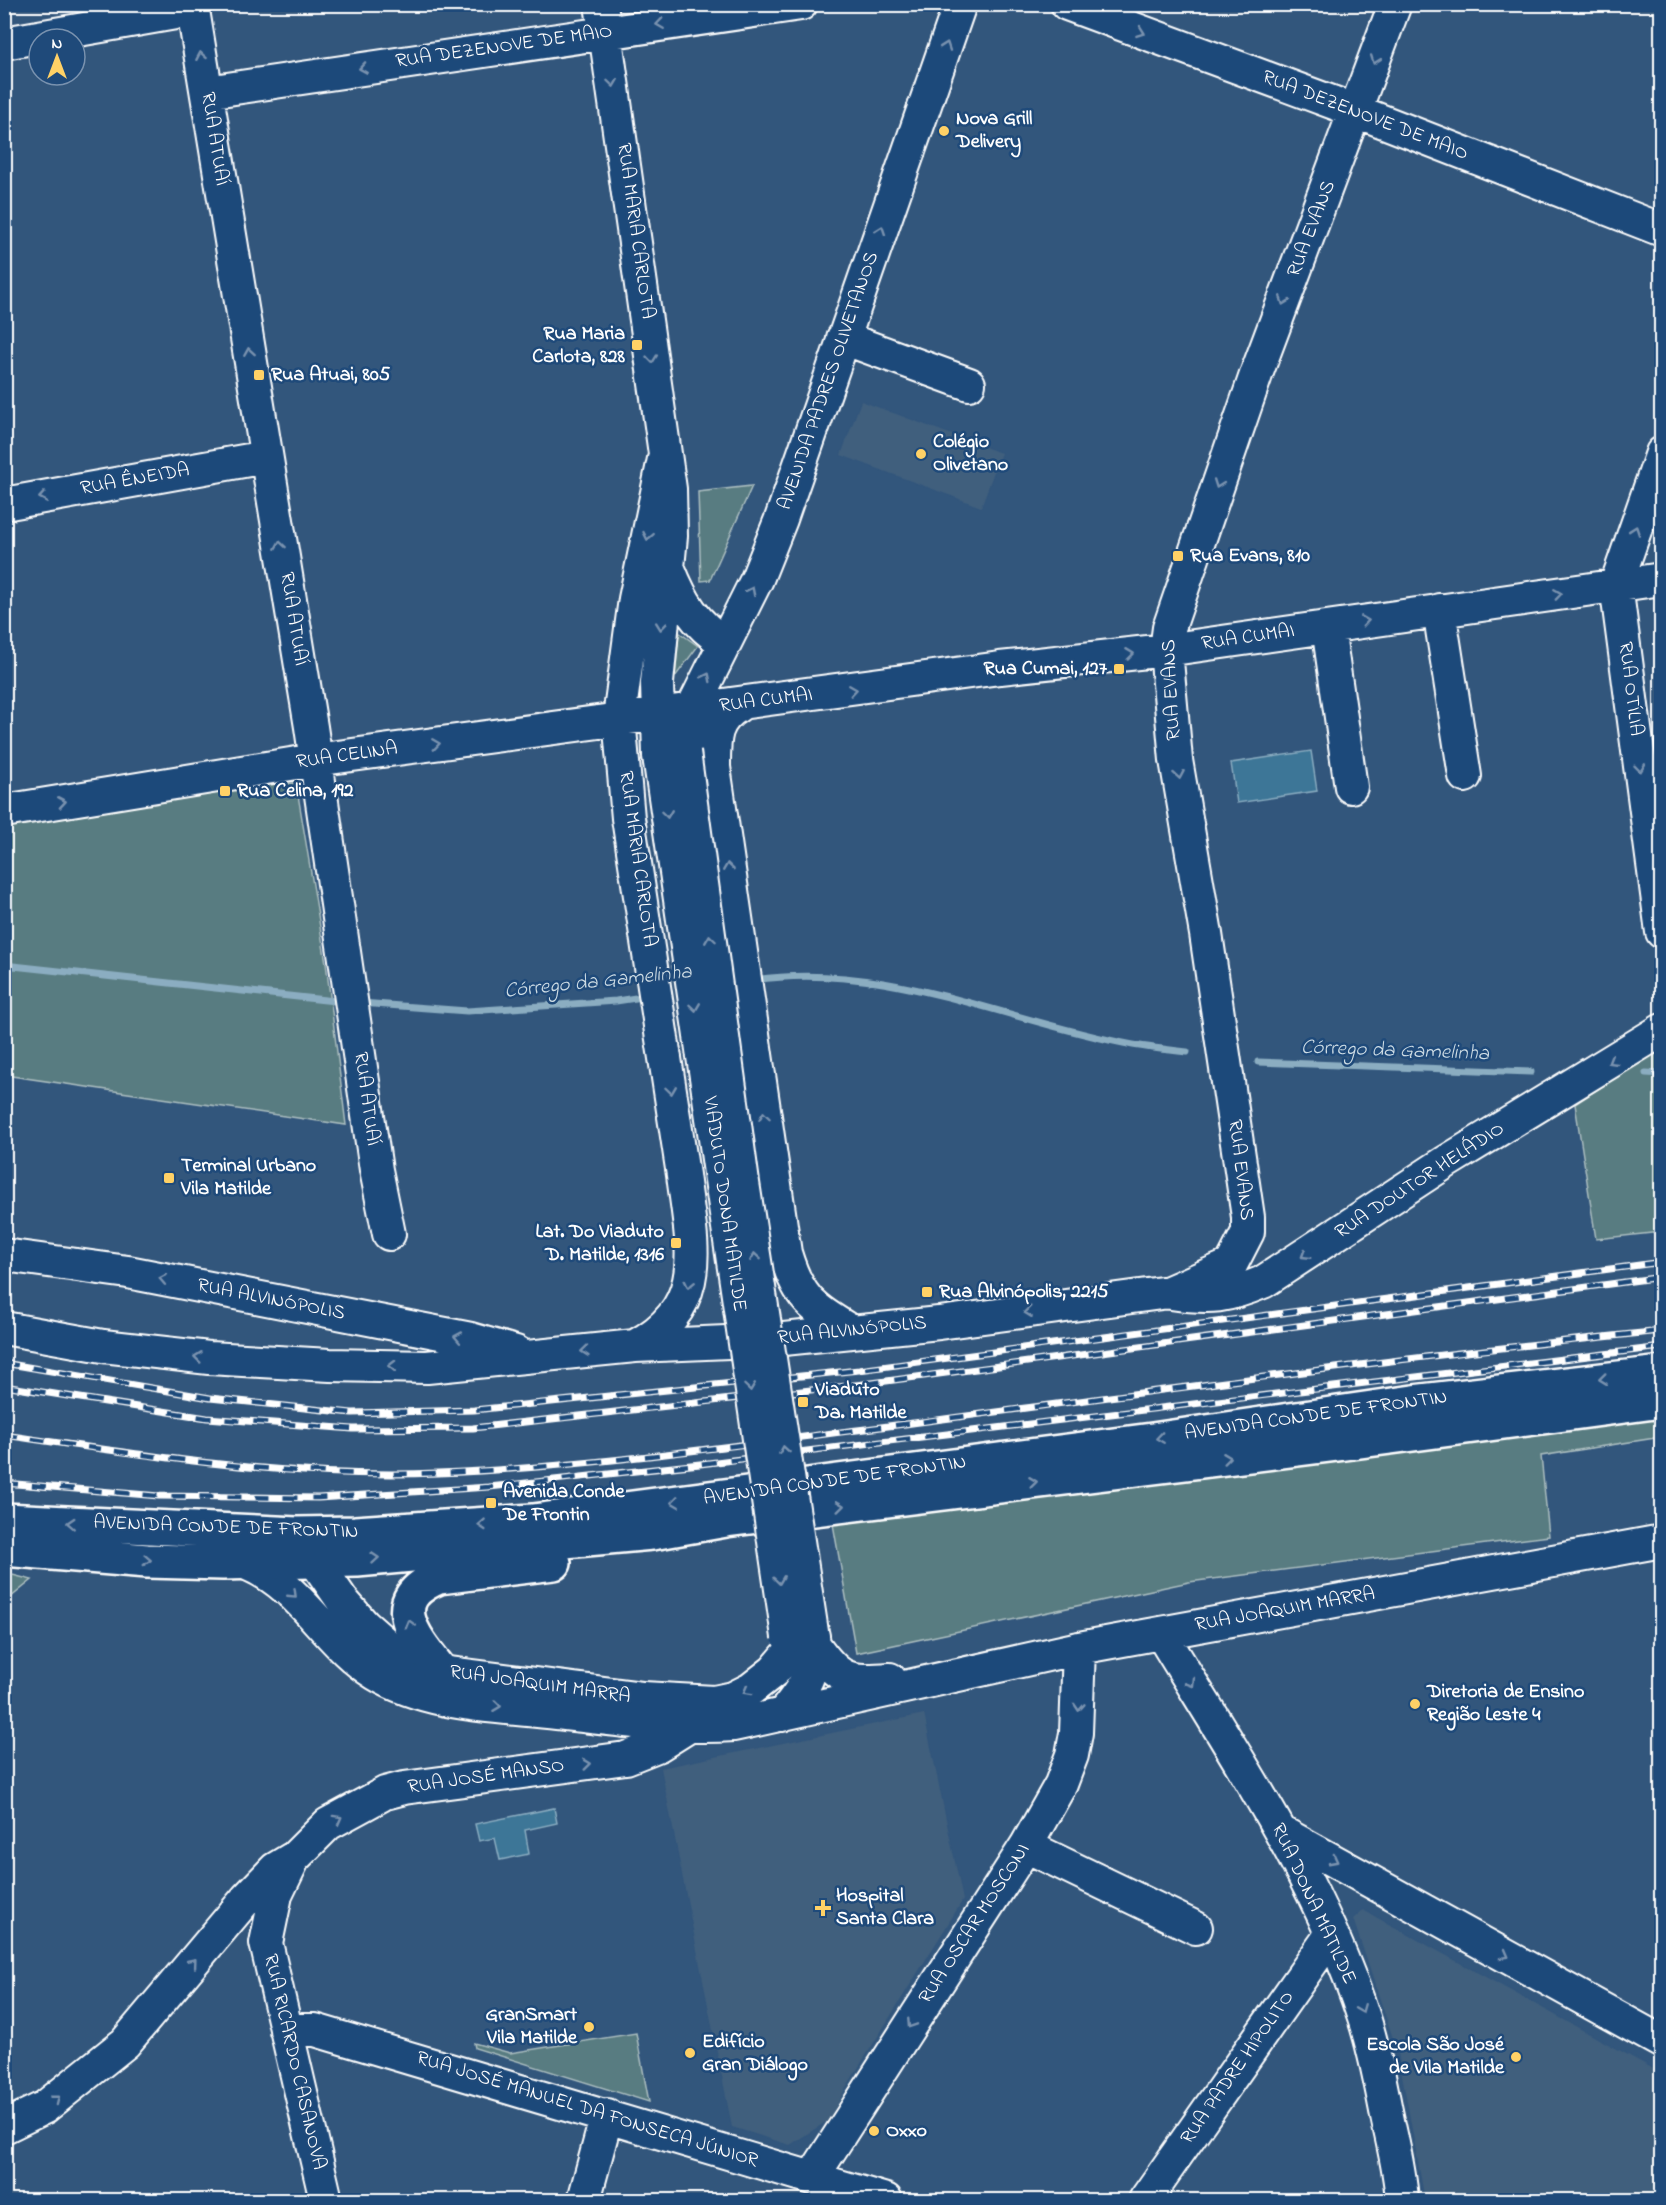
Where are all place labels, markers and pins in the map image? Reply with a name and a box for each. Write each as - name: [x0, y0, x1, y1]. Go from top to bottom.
- place label: Nova Grill Delivery: [955, 105, 1032, 158]
- marker: Nova Grill Delivery: [937, 124, 951, 138]
- place label: Rua Maria Carlota, 828: [532, 320, 625, 372]
- marker: Rua Maria Carlota, 828: [630, 338, 644, 352]
- place label: Rua Atuai, 805: [271, 361, 391, 390]
- marker: Rua Atuai, 805: [252, 368, 266, 382]
- place label: Colégio Olivetano: [933, 428, 1008, 480]
- marker: Colégio Olivetano: [914, 447, 928, 461]
- place label: Rua Evans, 810: [1190, 542, 1310, 571]
- marker: Rua Evans, 810: [1171, 549, 1185, 563]
- place label: Rua Cumai, 127: [984, 655, 1108, 684]
- marker: Rua Cumai, 127: [1112, 662, 1126, 676]
- place label: Rua Celina, 192: [237, 777, 354, 806]
- marker: Rua Celina, 192: [218, 784, 232, 798]
- place label: Terminal Urbano Vila Matilde: [180, 1152, 316, 1204]
- marker: Terminal Urbano Vila Matilde: [162, 1171, 176, 1185]
- place label: Lat. Do Viaduto D. Matilde, 1316: [535, 1218, 664, 1270]
- marker: Lat. Do Viaduto D. Matilde, 1316: [669, 1236, 683, 1250]
- place label: Rua Alvinópolis, 2215: [939, 1278, 1109, 1307]
- marker: Rua Alvinópolis, 2215: [920, 1285, 934, 1299]
- place label: Viaduto Da. Matilde: [814, 1376, 907, 1428]
- marker: Viaduto Da. Matilde: [796, 1395, 810, 1409]
- place label: Avenida Conde De Frontin: [502, 1478, 626, 1530]
- marker: Avenida Conde De Frontin: [484, 1496, 498, 1510]
- place label: Diretoria de Ensino Região Leste 4: [1426, 1678, 1584, 1731]
- marker: Diretoria de Ensino Região Leste 4: [1408, 1697, 1422, 1711]
- place label: Hospital Santa Clara: [836, 1882, 934, 1934]
- marker: Hospital Santa Clara: [814, 1899, 832, 1917]
- place label: GranSmart Vila Matilde: [486, 2001, 578, 2053]
- marker: GranSmart Vila Matilde: [582, 2020, 596, 2034]
- place label: Edifício Gran Diálogo: [702, 2028, 808, 2081]
- place label: Escola São José de Vila Matilde: [1366, 2031, 1505, 2083]
- marker: Edifício Gran Diálogo: [683, 2046, 697, 2060]
- marker: Escola São José de Vila Matilde: [1509, 2050, 1523, 2064]
- place label: Oxxo: [886, 2117, 927, 2146]
- marker: Oxxo: [867, 2124, 881, 2138]

